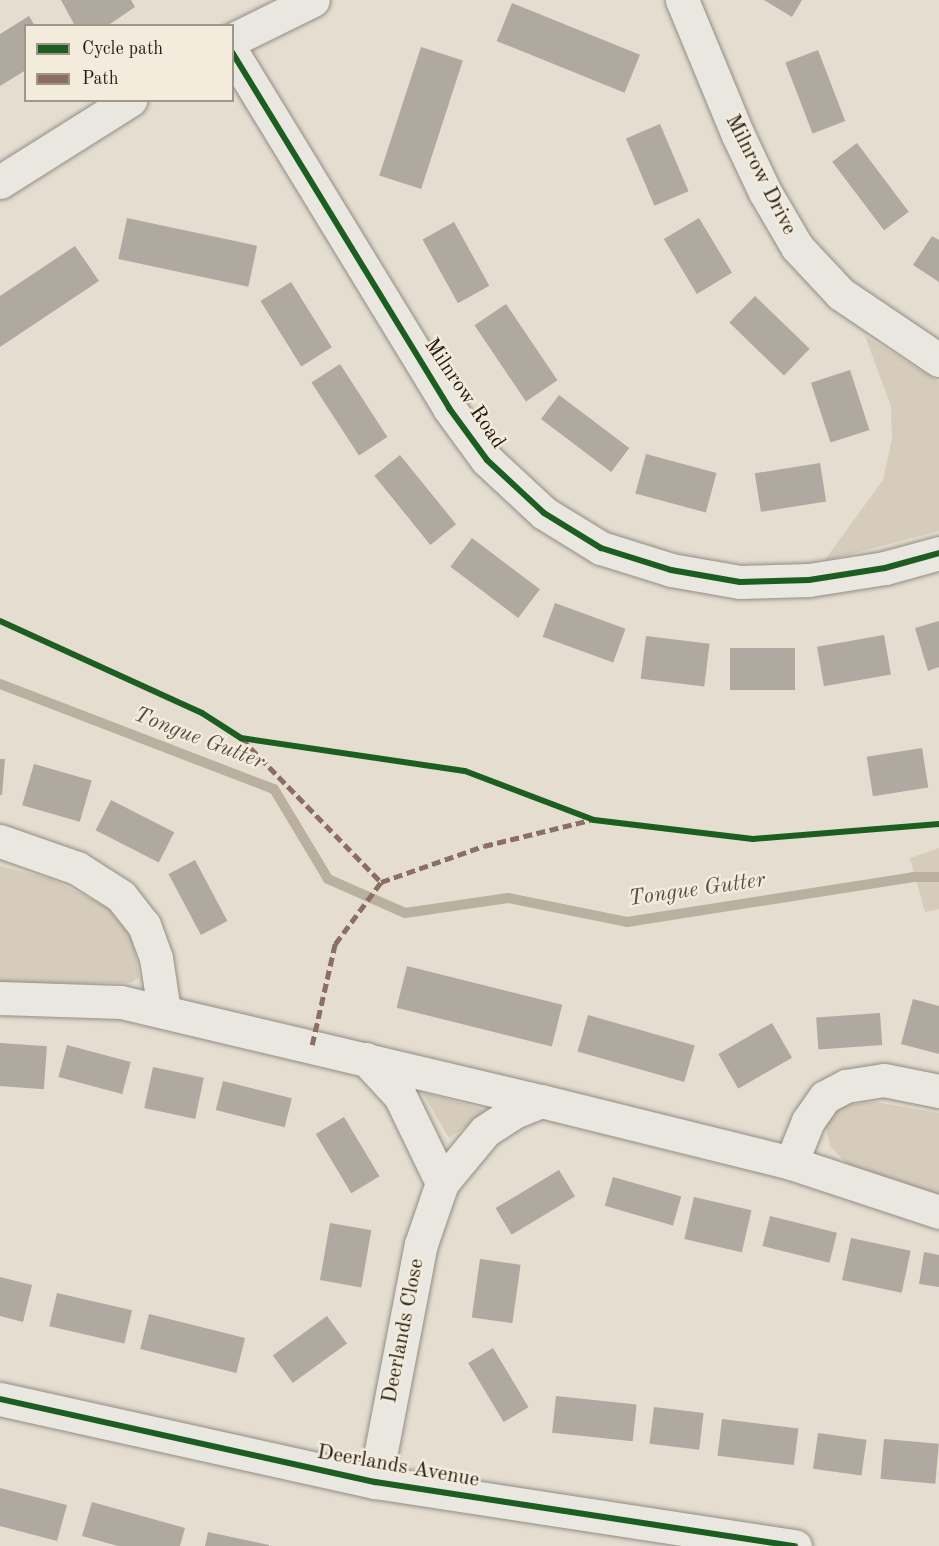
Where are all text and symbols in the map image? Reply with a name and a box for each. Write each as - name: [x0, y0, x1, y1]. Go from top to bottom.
- legend: [24, 24, 234, 102]
- text: Cycle path: [82, 40, 163, 58]
- text: Path: [82, 70, 118, 88]
- street label: Milnrow Drive: [719, 111, 801, 239]
- street label: Milnrow Road: [418, 334, 510, 454]
- water label: Tongue Gutter: [130, 702, 268, 776]
- water label: Tongue Gutter: [627, 867, 767, 913]
- street label: Deerlands Close: [378, 1257, 430, 1405]
- street label: Deerlands Avenue: [315, 1440, 481, 1494]

